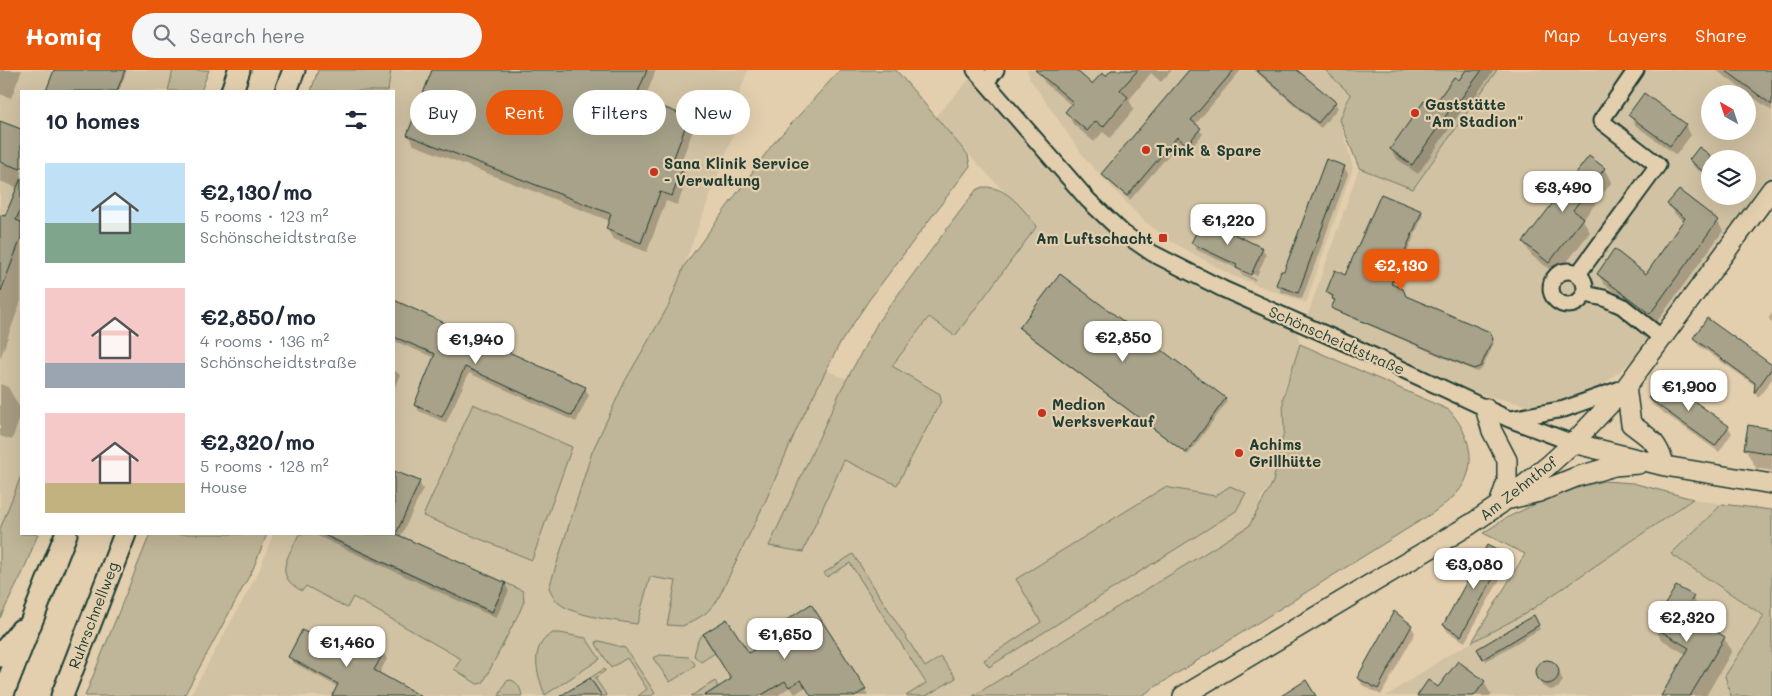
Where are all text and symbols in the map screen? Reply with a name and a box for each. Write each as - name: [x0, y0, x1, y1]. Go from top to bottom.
- search box: [132, 13, 482, 58]
- text: Homiq: [25, 20, 102, 51]
- icon: search: [150, 21, 178, 49]
- text: Search here: [190, 23, 305, 48]
- text: Map: [1544, 23, 1580, 47]
- text: Layers: [1608, 23, 1667, 47]
- text: Share: [1695, 23, 1747, 47]
- north arrow: [1701, 85, 1756, 140]
- map controls: [1701, 85, 1756, 205]
- chip: Buy: [410, 90, 476, 135]
- chip: Rent: [486, 90, 563, 135]
- chip: Filters: [573, 90, 666, 135]
- chip: New: [676, 90, 750, 135]
- place label: Gaststätte "Am Stadion": [1425, 94, 1523, 131]
- icon: filters: [342, 106, 370, 134]
- text: 10 homes: [45, 107, 140, 134]
- marker: Gaststätte "Am Stadion": [1409, 107, 1421, 119]
- place label: Trink & Spare: [1156, 140, 1261, 160]
- marker: Trink & Spare: [1140, 144, 1152, 156]
- button: layers: [1701, 150, 1756, 205]
- place label: Sana Klinik Service - Verwaltung: [664, 153, 809, 190]
- marker: Sana Klinik Service - Verwaltung: [648, 166, 660, 178]
- pin: €3,490: [1522, 170, 1604, 213]
- text: €3,490: [1534, 176, 1592, 197]
- text: €2,130/mo: [200, 178, 312, 205]
- icon: home: [85, 183, 145, 243]
- pin: €1,220: [1187, 204, 1269, 246]
- text: 5 rooms · 123 m²: [200, 205, 329, 226]
- text: €1,220: [1201, 209, 1255, 230]
- text: Schönscheidtstraße: [200, 226, 357, 247]
- place label: Am Luftschacht: [1036, 228, 1153, 248]
- marker: Am Luftschacht: [1157, 232, 1169, 244]
- pin: €2,130: [1360, 248, 1442, 291]
- text: €2,130: [1374, 254, 1428, 275]
- street label: Schönscheidtstraße: [1266, 301, 1408, 379]
- text: €2,850/mo: [200, 303, 316, 330]
- icon: home: [85, 308, 145, 368]
- pin: €2,850: [1082, 320, 1164, 363]
- pin: €1,940: [435, 322, 517, 365]
- text: €2,850: [1095, 326, 1151, 347]
- text: €1,940: [448, 328, 504, 349]
- text: 4 rooms · 136 m²: [200, 330, 329, 351]
- text: Schönscheidtstraße: [200, 351, 357, 372]
- pin: €1,900: [1648, 370, 1730, 412]
- text: €1,900: [1661, 375, 1717, 396]
- place label: Medion Werksverkauf: [1052, 394, 1155, 431]
- marker: Medion Werksverkauf: [1036, 407, 1048, 419]
- text: €2,320/mo: [200, 428, 315, 455]
- icon: home: [85, 433, 145, 493]
- place label: Achims Grillhütte: [1249, 434, 1321, 471]
- marker: Achims Grillhütte: [1233, 447, 1245, 459]
- street label: Am Zehnthof: [1475, 451, 1562, 525]
- text: 5 rooms · 128 m²: [200, 455, 329, 476]
- text: House: [200, 476, 247, 497]
- pin: €3,080: [1433, 548, 1515, 590]
- text: €3,080: [1445, 553, 1503, 574]
- street label: Ruhrschnellweg: [63, 558, 123, 671]
- pin: €2,320: [1646, 600, 1728, 643]
- text: €2,320: [1659, 606, 1715, 627]
- pin: €1,650: [744, 618, 826, 660]
- text: €1,650: [758, 623, 812, 644]
- pin: €1,460: [306, 626, 388, 668]
- text: €1,460: [319, 631, 375, 652]

